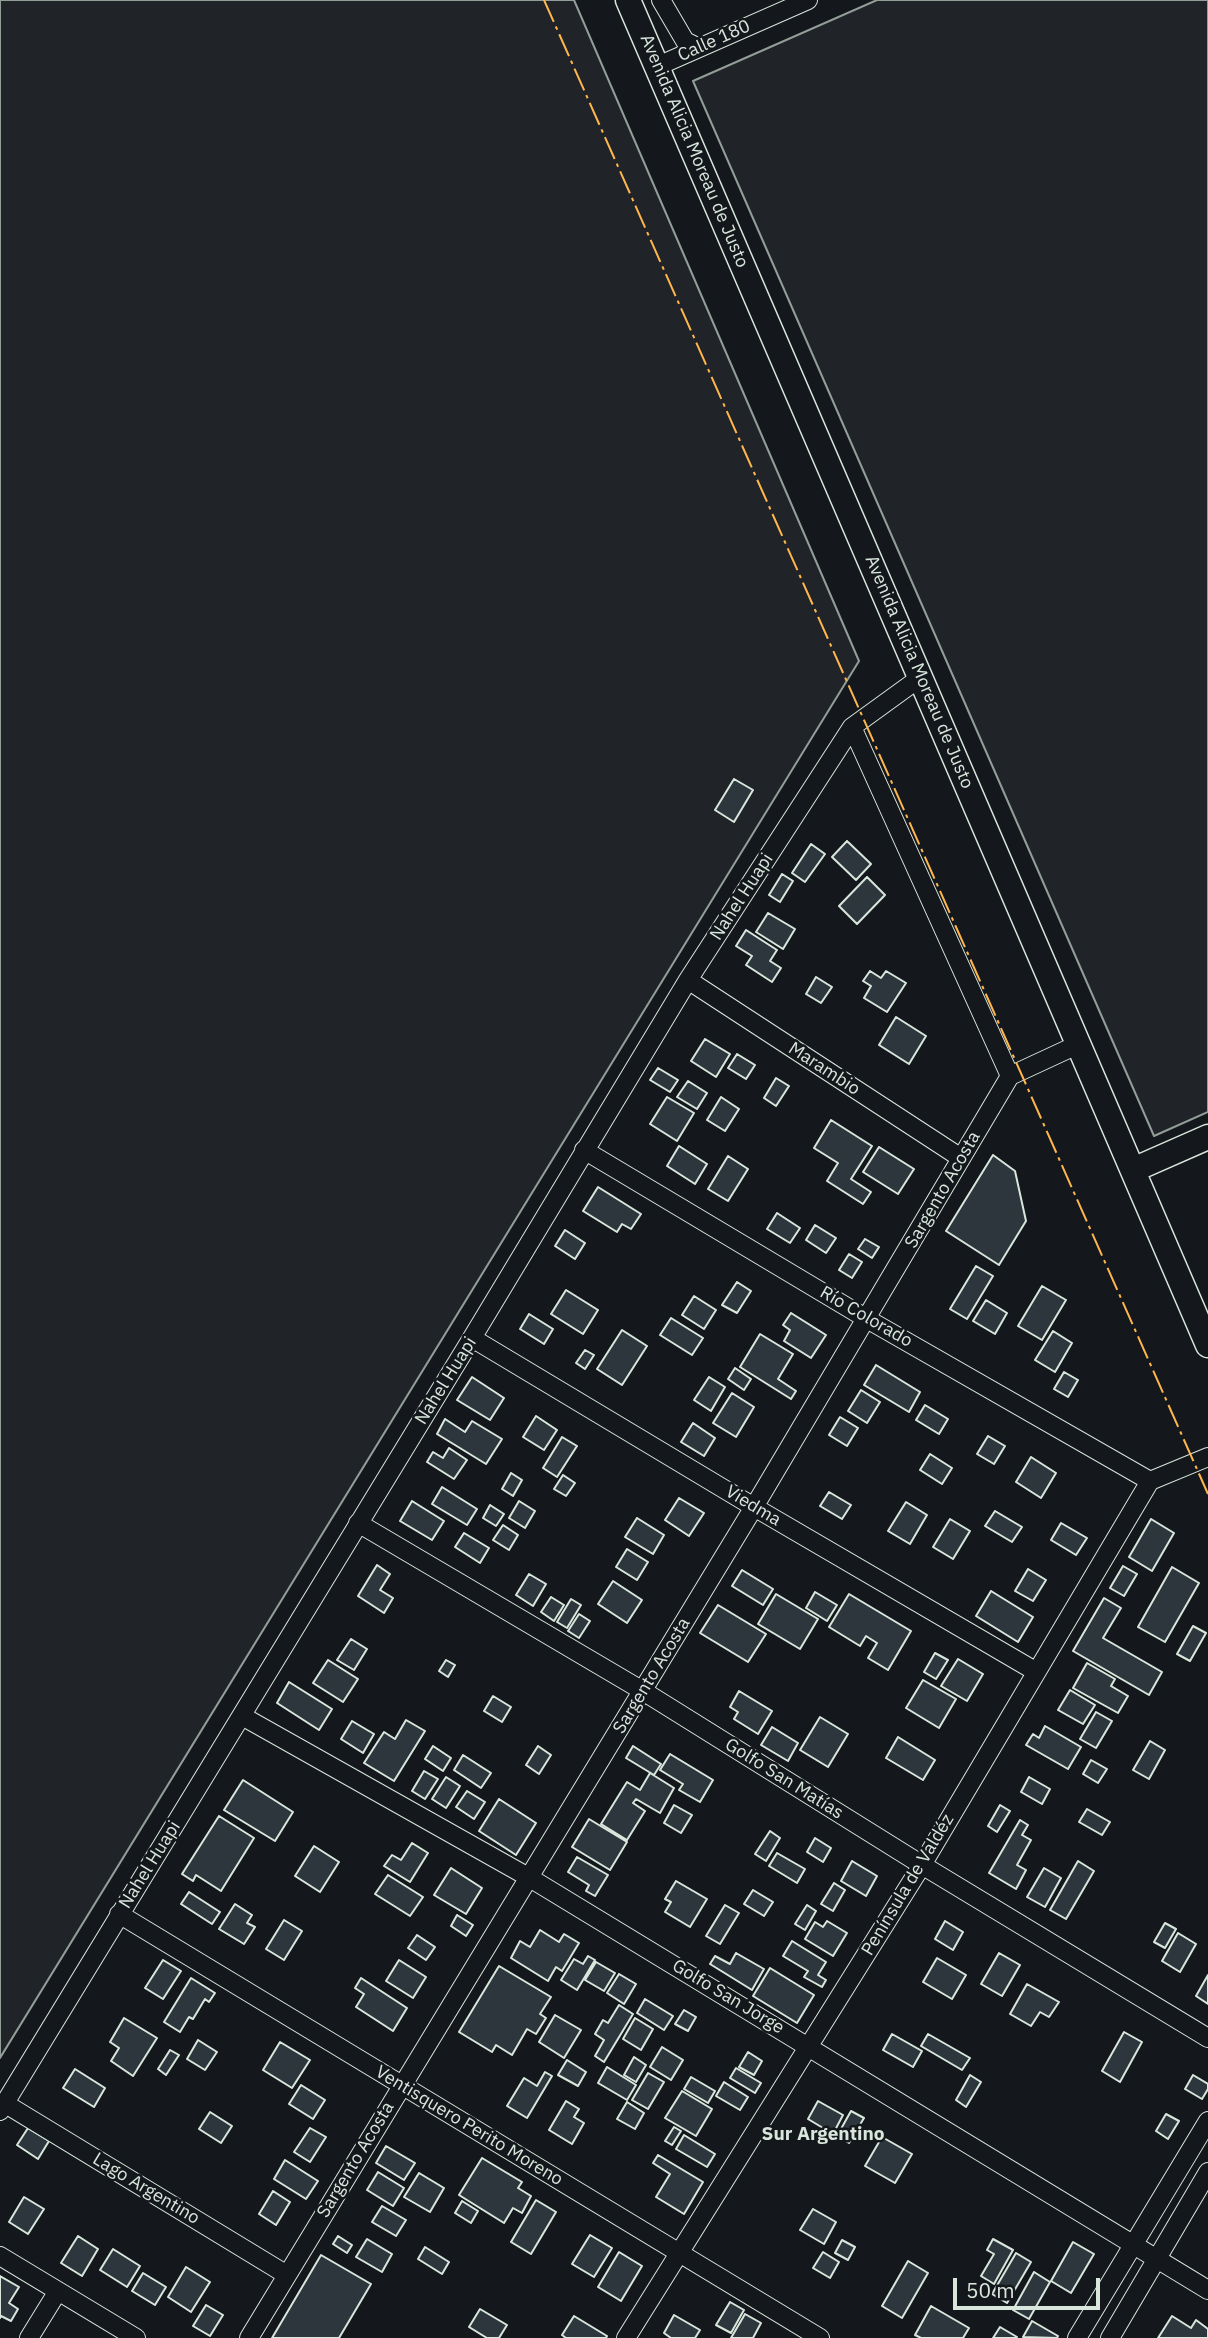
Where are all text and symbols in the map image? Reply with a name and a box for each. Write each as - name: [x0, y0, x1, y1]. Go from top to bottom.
- street label: Calle 180: [674, 15, 754, 67]
- street label: Avenida Alicia Moreau de Justo: [635, 31, 753, 271]
- street label: Avenida Alicia Moreau de Justo: [860, 552, 978, 792]
- street label: Nahel Huapi: [706, 850, 778, 944]
- street label: Marambio: [784, 1038, 864, 1100]
- street label: Sargento Acosta: [901, 1128, 985, 1252]
- street label: Río Colorado: [816, 1282, 916, 1352]
- street label: Nahel Huapi: [411, 1333, 481, 1429]
- street label: Viedma: [721, 1481, 785, 1531]
- street label: Sargento Acosta: [609, 1614, 695, 1738]
- street label: Golfo San Matías: [721, 1734, 847, 1824]
- street label: Península de Valdéz: [857, 1810, 959, 1960]
- street label: Nahel Huapi: [115, 1817, 185, 1913]
- street label: Golfo San Jorge: [668, 1955, 788, 2039]
- street label: Ventisquero Perito Moreno: [371, 2061, 567, 2191]
- street label: Sargento Acosta: [313, 2098, 399, 2222]
- district label: Sur Argentino: [762, 2124, 884, 2146]
- street label: Lago Argentino: [89, 2149, 203, 2229]
- scale bar: [956, 2264, 1103, 2308]
- text: 50 m: [966, 2276, 1015, 2304]

